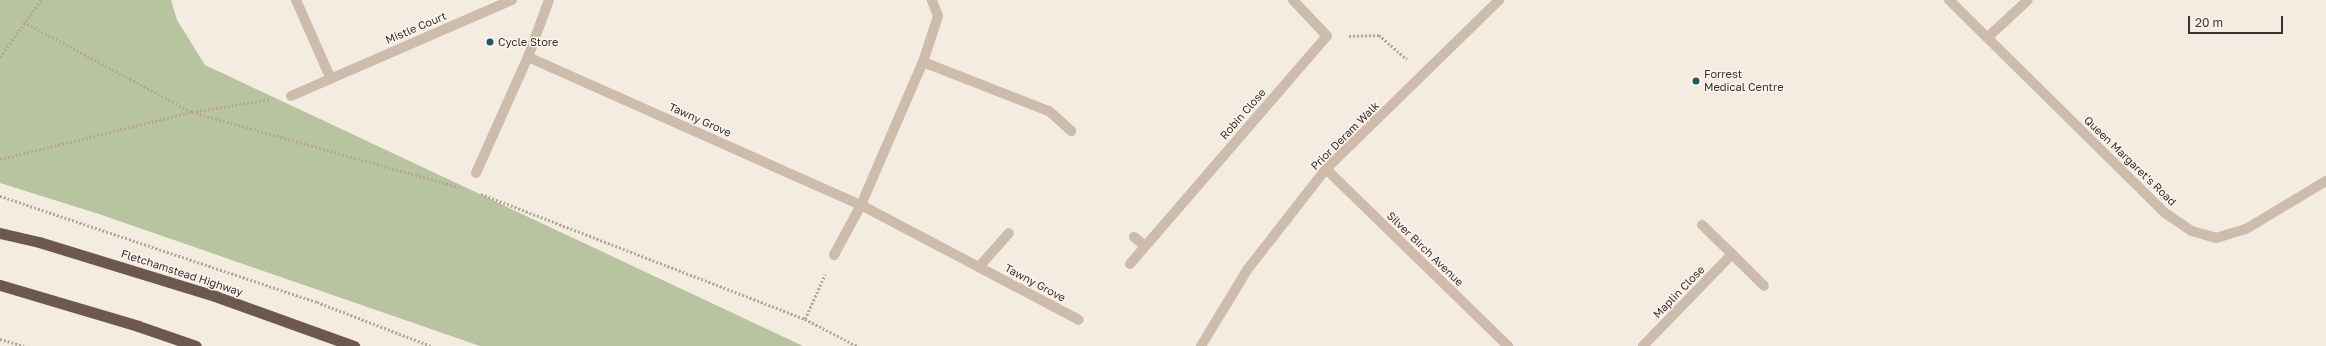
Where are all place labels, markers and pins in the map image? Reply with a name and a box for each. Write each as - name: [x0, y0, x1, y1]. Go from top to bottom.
- place label: Cycle Store: [498, 35, 558, 49]
- marker: Cycle Store: [485, 37, 495, 47]
- place label: Forrest Medical Centre: [1704, 68, 1784, 94]
- marker: Forrest Medical Centre: [1691, 76, 1701, 86]

